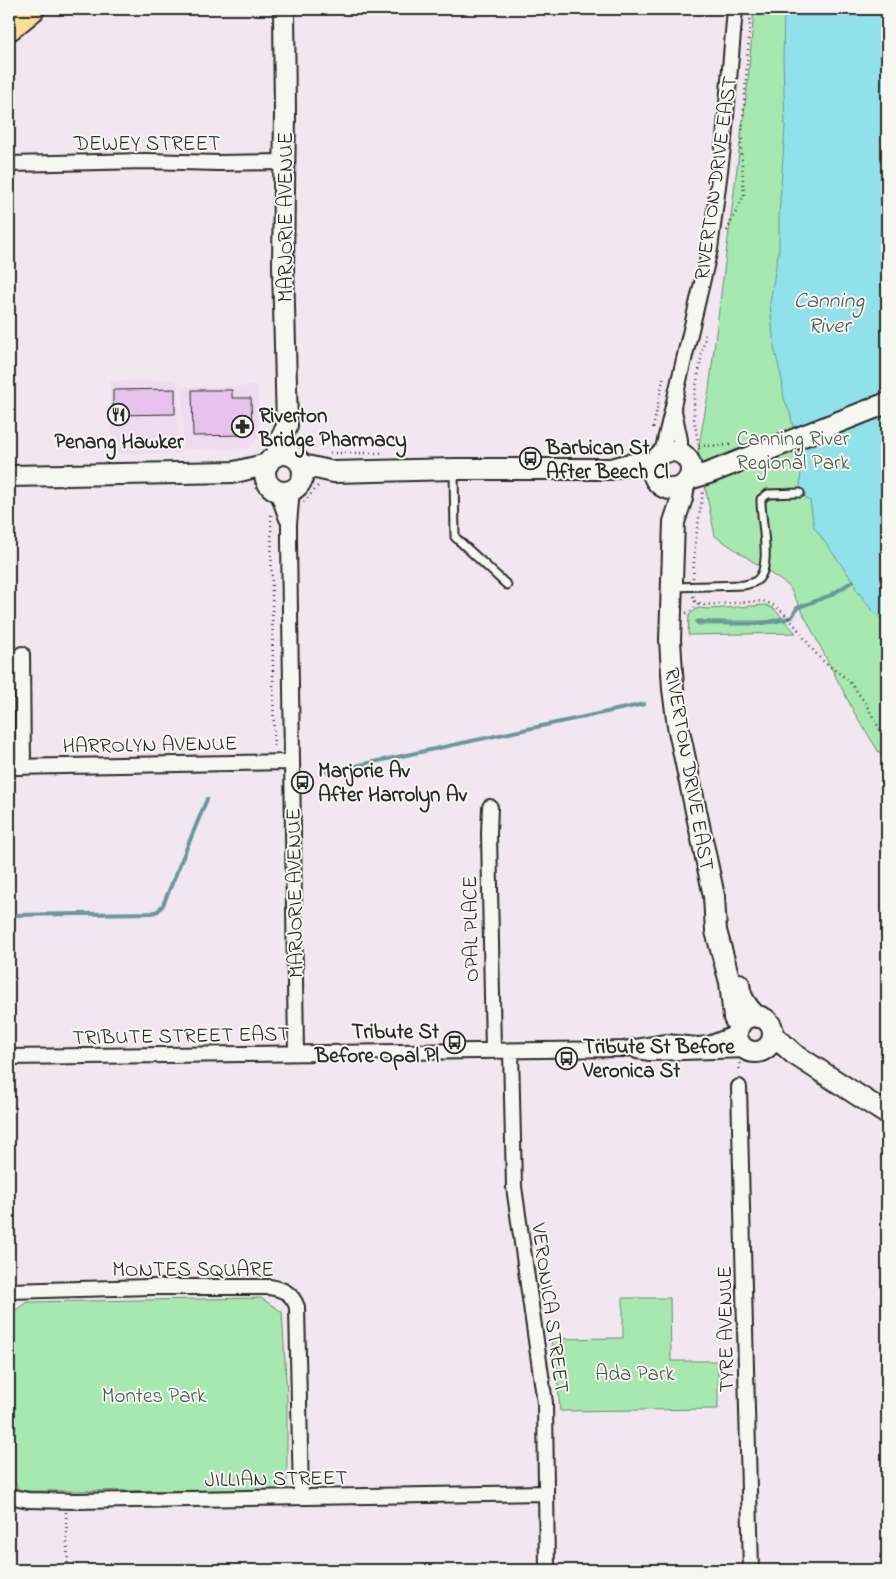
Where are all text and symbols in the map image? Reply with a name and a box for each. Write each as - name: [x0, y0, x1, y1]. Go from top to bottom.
- street label: RIVERTON DRIVE EAST: [688, 74, 746, 282]
- street label: DEWEY STREET: [73, 130, 220, 160]
- street label: MARJORIE AVENUE: [272, 132, 302, 302]
- water label: Canning River: [794, 286, 865, 343]
- restaurant icon: Penang Hawker: [107, 402, 131, 426]
- place label: Riverton Bridge Pharmacy: [258, 402, 407, 458]
- pharmacy icon: Riverton Bridge Pharmacy: [231, 415, 255, 439]
- park label: Canning River Regional Park: [736, 425, 851, 481]
- place label: Penang Hawker: [54, 428, 184, 460]
- place label: Barbican St After Beech Cl: [545, 434, 669, 488]
- bus stop icon: Barbican St After Beech Cl: [518, 447, 542, 471]
- street label: RIVERTON DRIVE EAST: [655, 665, 721, 873]
- street label: HARROLYN AVENUE: [62, 729, 238, 763]
- place label: Marjorie Av After Harrolyn Av: [318, 757, 468, 813]
- bus stop icon: Marjorie Av After Harrolyn Av: [290, 770, 314, 794]
- street label: MARJORIE AVENUE: [280, 808, 312, 978]
- street label: OPAL PLACE: [456, 875, 488, 982]
- place label: Tribute St Before Opal Pl: [314, 1018, 440, 1072]
- street label: TRIBUTE STREET EAST: [72, 1020, 290, 1054]
- bus stop icon: Tribute St Before Opal Pl: [443, 1031, 467, 1055]
- place label: Tribute St Before Veronica St: [582, 1033, 735, 1087]
- bus stop icon: Tribute St Before Veronica St: [555, 1046, 579, 1070]
- street label: VERONICA STREET: [522, 1220, 576, 1395]
- street label: MONTES SQUARE: [112, 1256, 274, 1286]
- street label: TYRE AVENUE: [711, 1265, 743, 1393]
- park label: Ada Park: [595, 1360, 675, 1390]
- park label: Montes Park: [102, 1382, 207, 1412]
- street label: JILLIAN STREET: [204, 1464, 348, 1496]

